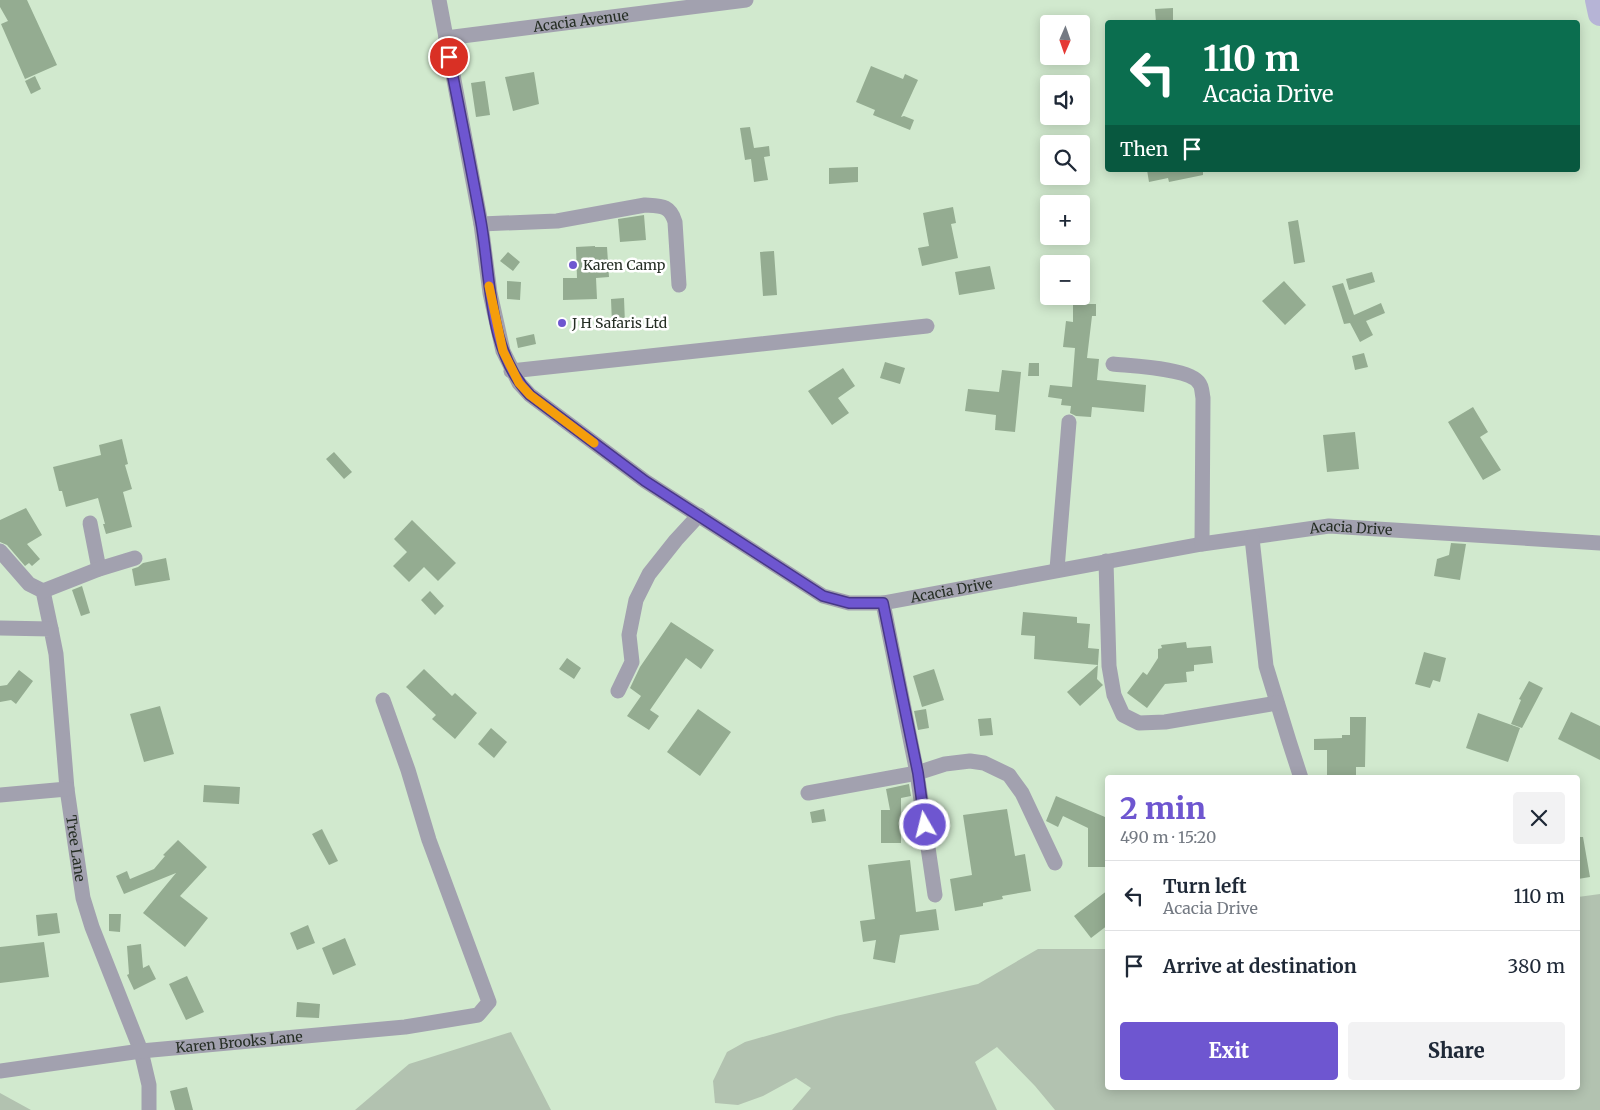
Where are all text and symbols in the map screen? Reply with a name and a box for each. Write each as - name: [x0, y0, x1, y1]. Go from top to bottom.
- street label: Acacia Avenue: [531, 6, 630, 36]
- north arrow: [1040, 15, 1090, 65]
- map controls: [1040, 15, 1090, 305]
- pin: [428, 36, 470, 78]
- text: 110 m: [1203, 37, 1300, 81]
- icon: left: [1120, 40, 1185, 105]
- icon: arrive: [435, 43, 463, 71]
- button: sound: [1040, 75, 1090, 125]
- text: Acacia Drive: [1203, 80, 1334, 108]
- button: search: [1040, 135, 1090, 185]
- icon: arrive: [1178, 135, 1206, 163]
- text: Then: [1120, 137, 1168, 161]
- button: +: [1040, 195, 1090, 245]
- button: −: [1040, 255, 1090, 305]
- place label: Karen Camp: [583, 256, 666, 274]
- marker: Karen Camp: [567, 259, 579, 271]
- place label: J H Safaris Ltd: [571, 314, 668, 332]
- marker: J H Safaris Ltd: [556, 317, 568, 329]
- street label: Acacia Drive: [1307, 517, 1393, 539]
- street label: Acacia Drive: [908, 574, 994, 607]
- text: 2 min: [1120, 789, 1206, 827]
- button: close: [1513, 792, 1565, 844]
- position arrow: [898, 798, 950, 850]
- street label: Tree Lane: [62, 814, 89, 883]
- text: 490 m · 15:20: [1120, 827, 1216, 847]
- text: Turn left: [1163, 874, 1247, 898]
- icon: left: [1120, 882, 1148, 910]
- text: 110 m: [1514, 884, 1565, 908]
- text: Acacia Drive: [1163, 898, 1258, 918]
- icon: arrive: [1120, 952, 1148, 980]
- text: Arrive at destination: [1163, 954, 1357, 978]
- text: 380 m: [1507, 954, 1565, 978]
- button: Exit: [1120, 1022, 1338, 1080]
- button: Share: [1348, 1022, 1565, 1080]
- street label: Karen Brooks Lane: [175, 1027, 304, 1057]

